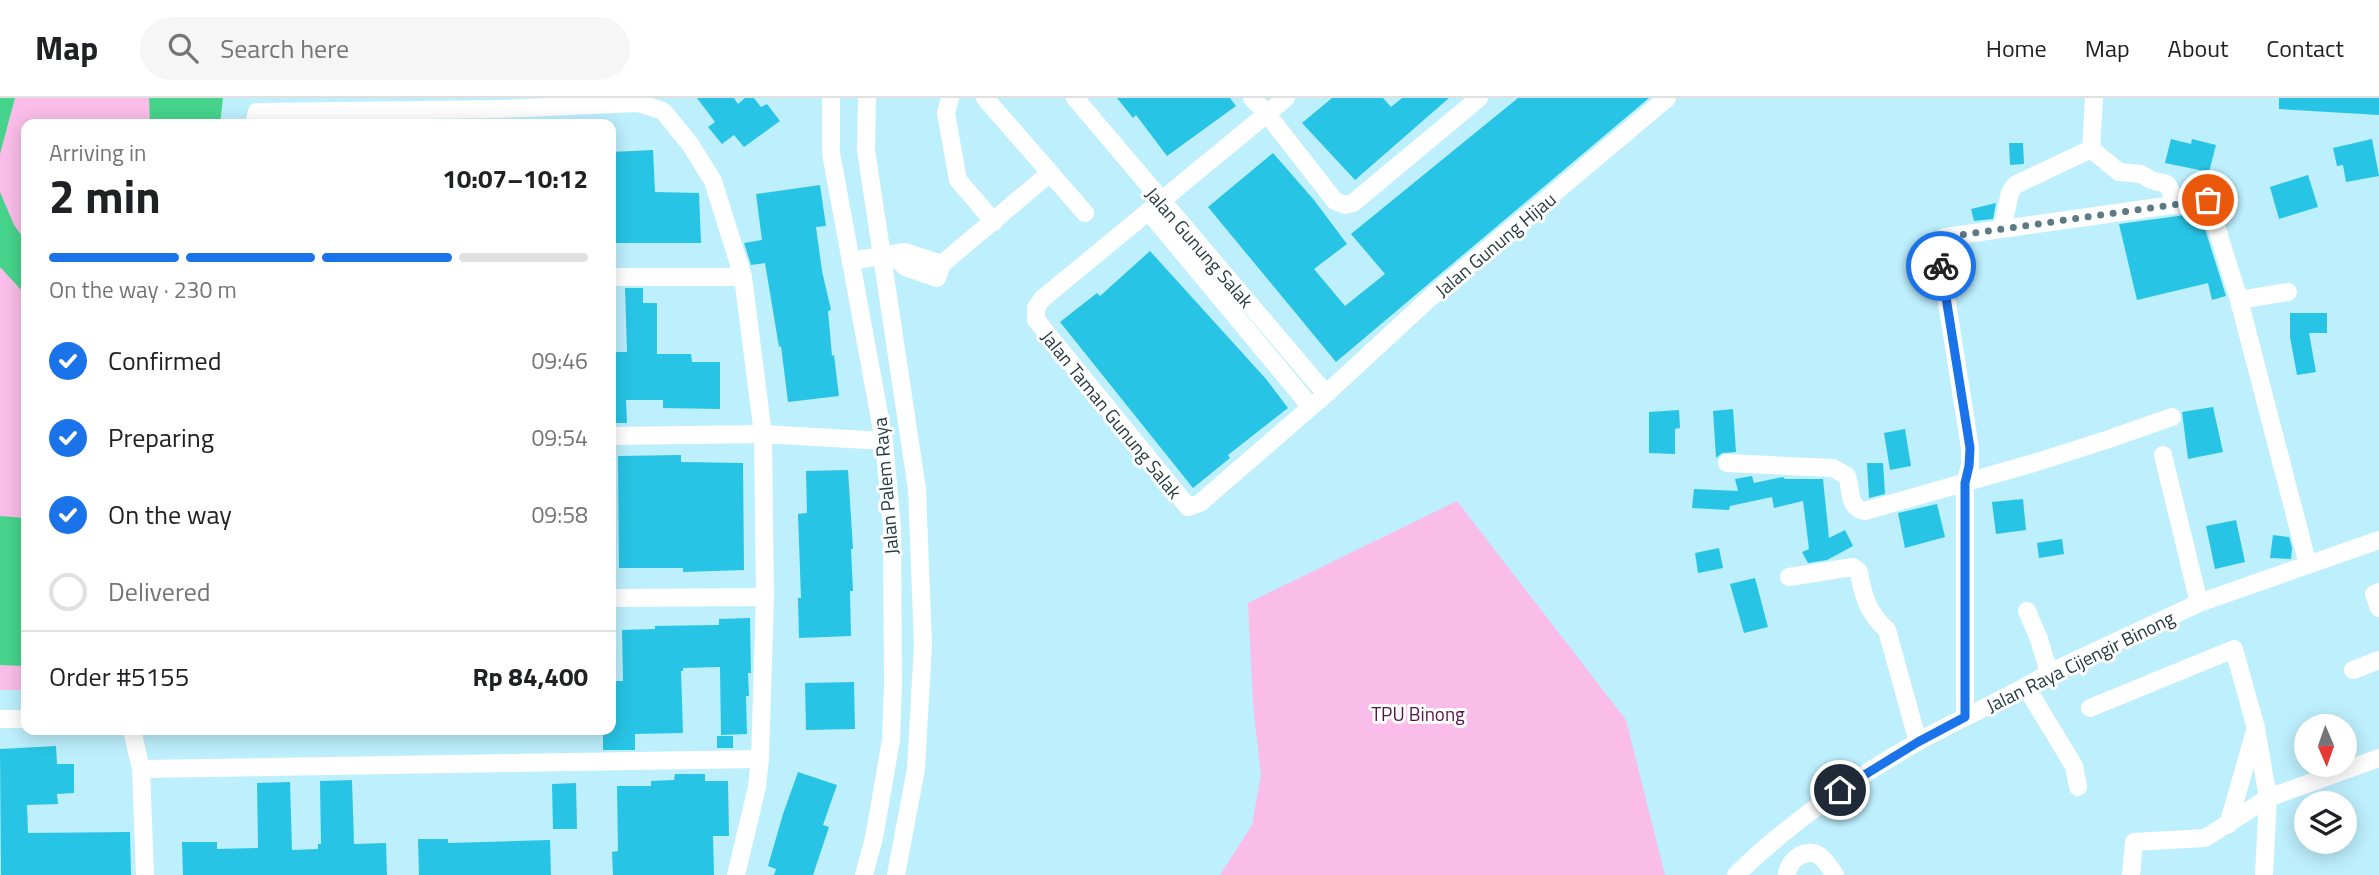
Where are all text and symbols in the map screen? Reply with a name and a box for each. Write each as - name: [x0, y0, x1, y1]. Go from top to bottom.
- search box: [140, 17, 630, 80]
- text: Map: [35, 23, 98, 73]
- icon: search: [164, 29, 202, 67]
- text: Search here: [220, 29, 349, 68]
- text: Home: [1986, 30, 2047, 66]
- text: Map: [2085, 30, 2130, 66]
- text: About: [2168, 30, 2228, 66]
- text: Contact: [2266, 30, 2344, 66]
- text: Arriving in: [49, 135, 146, 170]
- text: 10:07–10:12: [442, 159, 588, 198]
- text: 2 min: [49, 161, 161, 231]
- pin: [2178, 170, 2238, 230]
- street label: Jalan Gunung Salak: [1139, 180, 1261, 314]
- icon: bag: [2189, 181, 2227, 219]
- street label: Jalan Gunung Hijau: [1428, 185, 1562, 303]
- courier: [1906, 231, 1976, 301]
- icon: bike: [1922, 247, 1960, 285]
- text: On the way · 230 m: [49, 272, 237, 307]
- street label: Jalan Taman Gunung Salak: [1035, 323, 1189, 505]
- text: Confirmed: [108, 341, 222, 380]
- icon: check: [49, 342, 87, 380]
- text: 09:46: [531, 343, 588, 378]
- street label: Jalan Palem Raya: [865, 416, 905, 556]
- text: Preparing: [108, 418, 214, 457]
- icon: check: [49, 419, 87, 457]
- text: 09:54: [531, 420, 588, 455]
- text: On the way: [108, 495, 232, 534]
- icon: check: [49, 496, 87, 534]
- text: 09:58: [531, 497, 588, 532]
- text: Delivered: [108, 572, 211, 611]
- street label: Jalan Raya Cijengir Binong: [1981, 603, 2179, 719]
- text: Order #5155: [49, 657, 189, 696]
- text: Rp 84,400: [472, 657, 588, 696]
- park label: TPU Binong: [1371, 699, 1465, 728]
- north arrow: [2294, 714, 2357, 777]
- map controls: [2294, 714, 2357, 854]
- pin: [1810, 760, 1870, 820]
- icon: home: [1821, 771, 1859, 809]
- button: layers: [2294, 791, 2357, 854]

